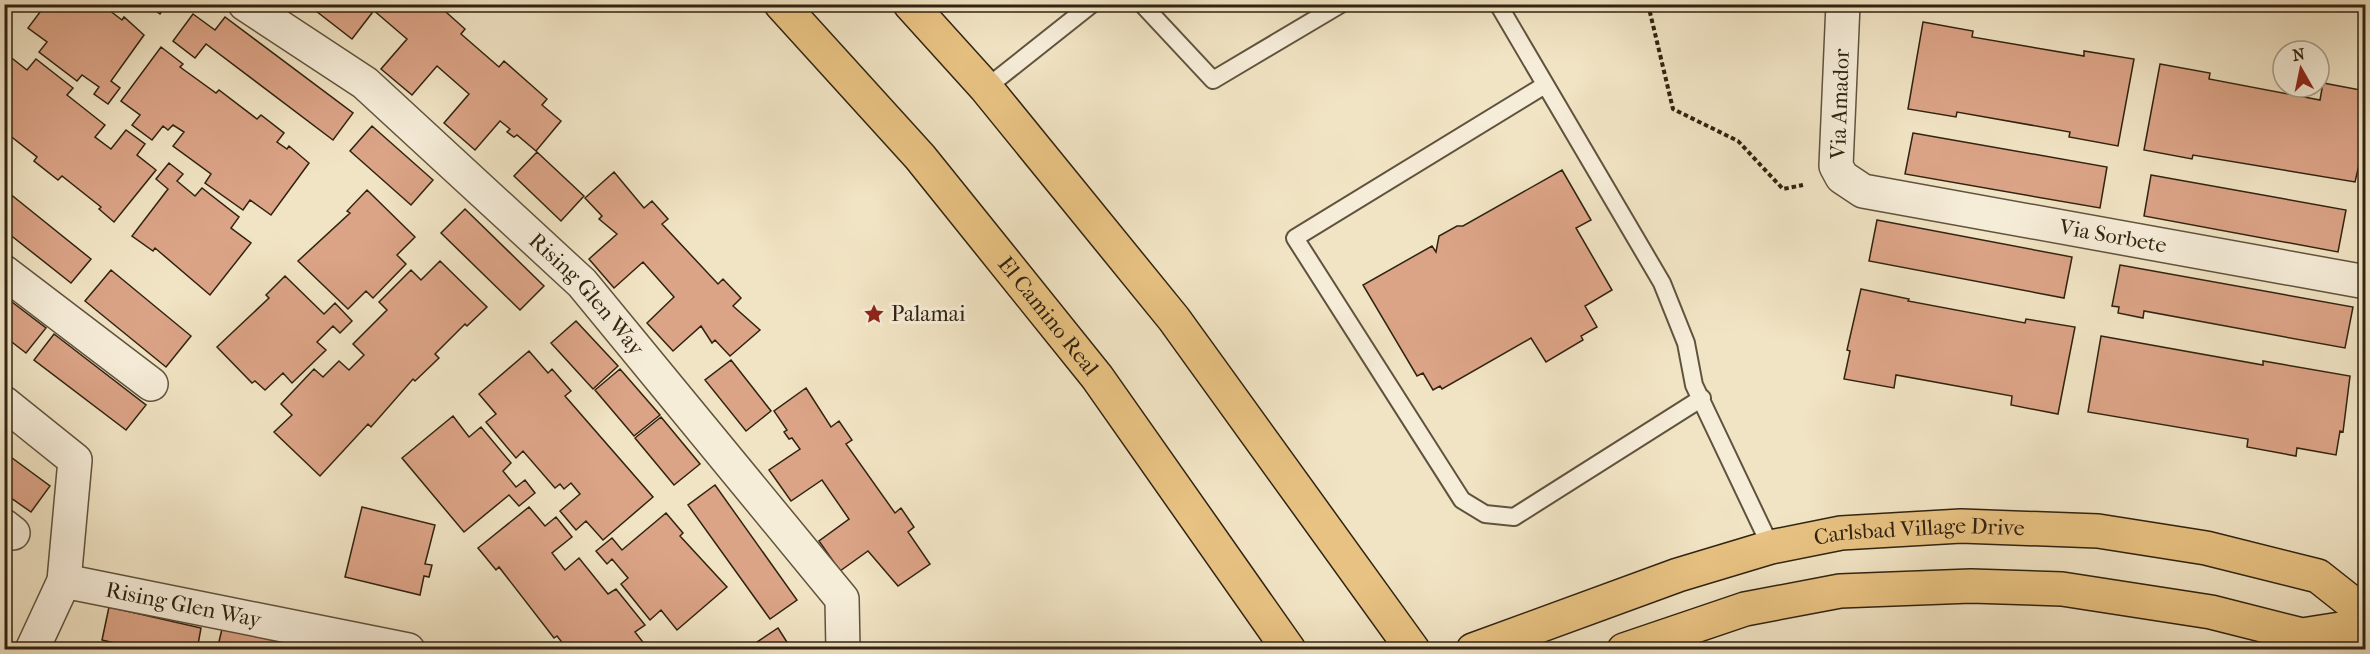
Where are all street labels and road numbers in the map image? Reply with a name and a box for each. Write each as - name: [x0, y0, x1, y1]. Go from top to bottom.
- street label: Via Amador: [1825, 48, 1855, 161]
- street label: Via Sorbete: [2056, 214, 2169, 259]
- street label: Rising Glen Way: [523, 228, 650, 362]
- street label: El Camino Real: [992, 251, 1104, 381]
- street label: Carlsbad Village Drive: [1812, 513, 2025, 551]
- street label: Rising Glen Way: [104, 577, 265, 634]

